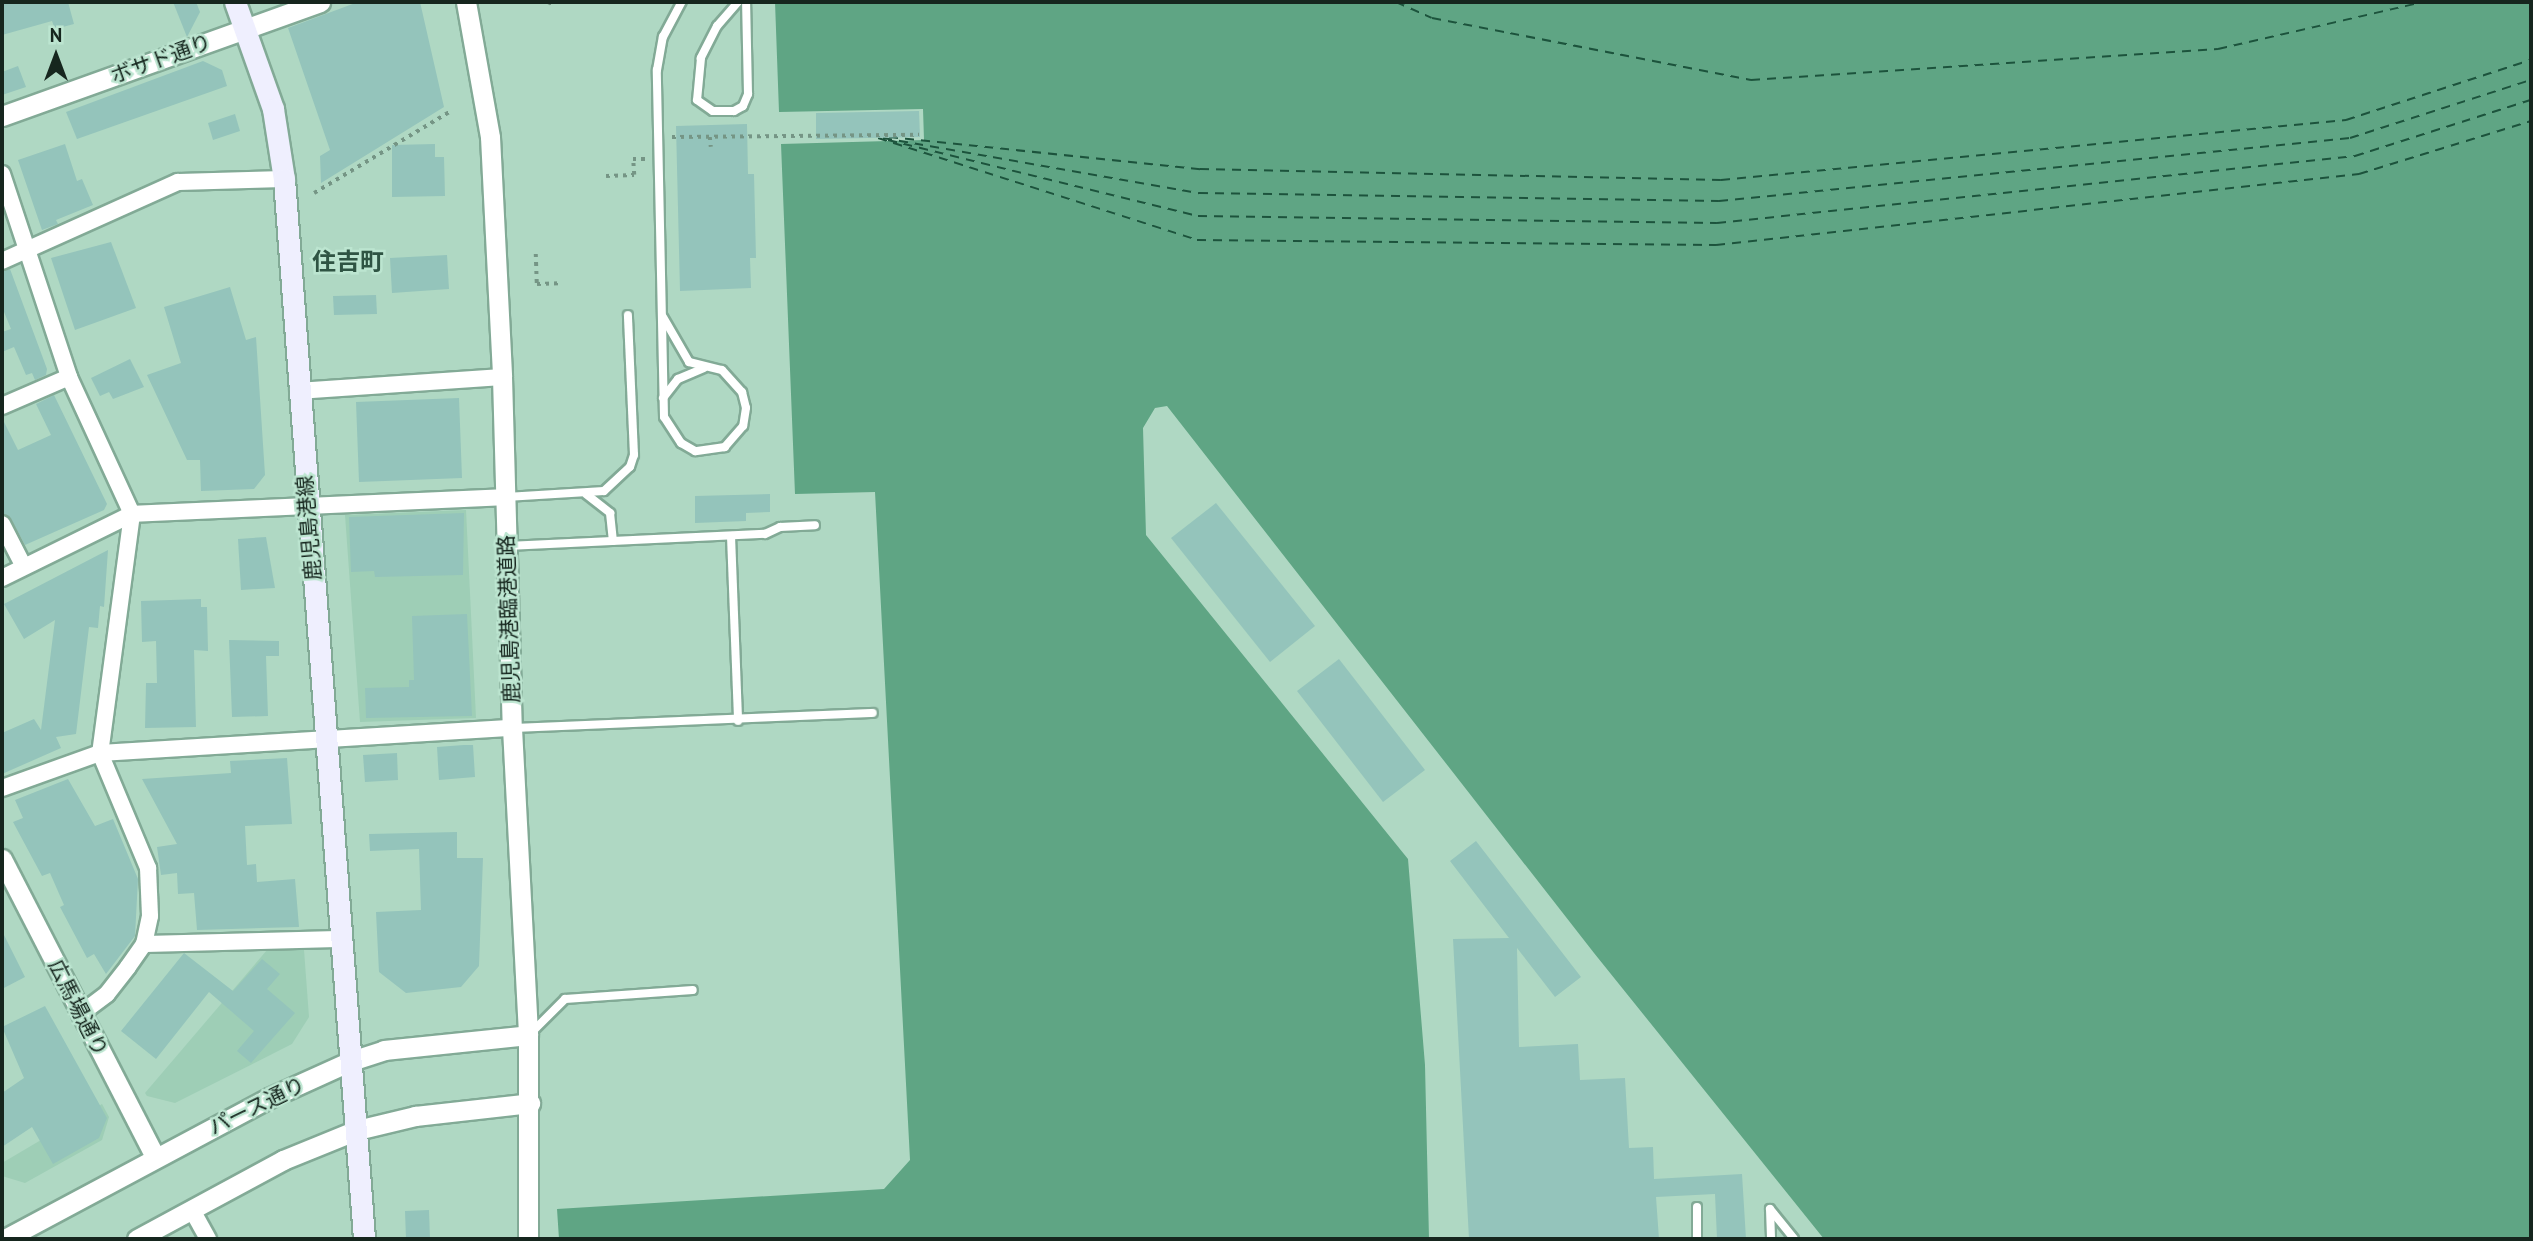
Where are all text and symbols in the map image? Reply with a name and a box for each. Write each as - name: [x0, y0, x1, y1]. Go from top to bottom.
- north arrow: [21, 21, 91, 91]
- text: N: [50, 23, 62, 47]
- street label: ボサド通り: [107, 29, 215, 89]
- district label: 住吉町: [312, 248, 384, 276]
- street label: 鹿児島港線: [292, 475, 326, 581]
- street label: 鹿児島港臨港道路: [493, 535, 525, 703]
- street label: 広馬場通り: [43, 956, 113, 1060]
- street label: パース通り: [204, 1072, 310, 1140]

